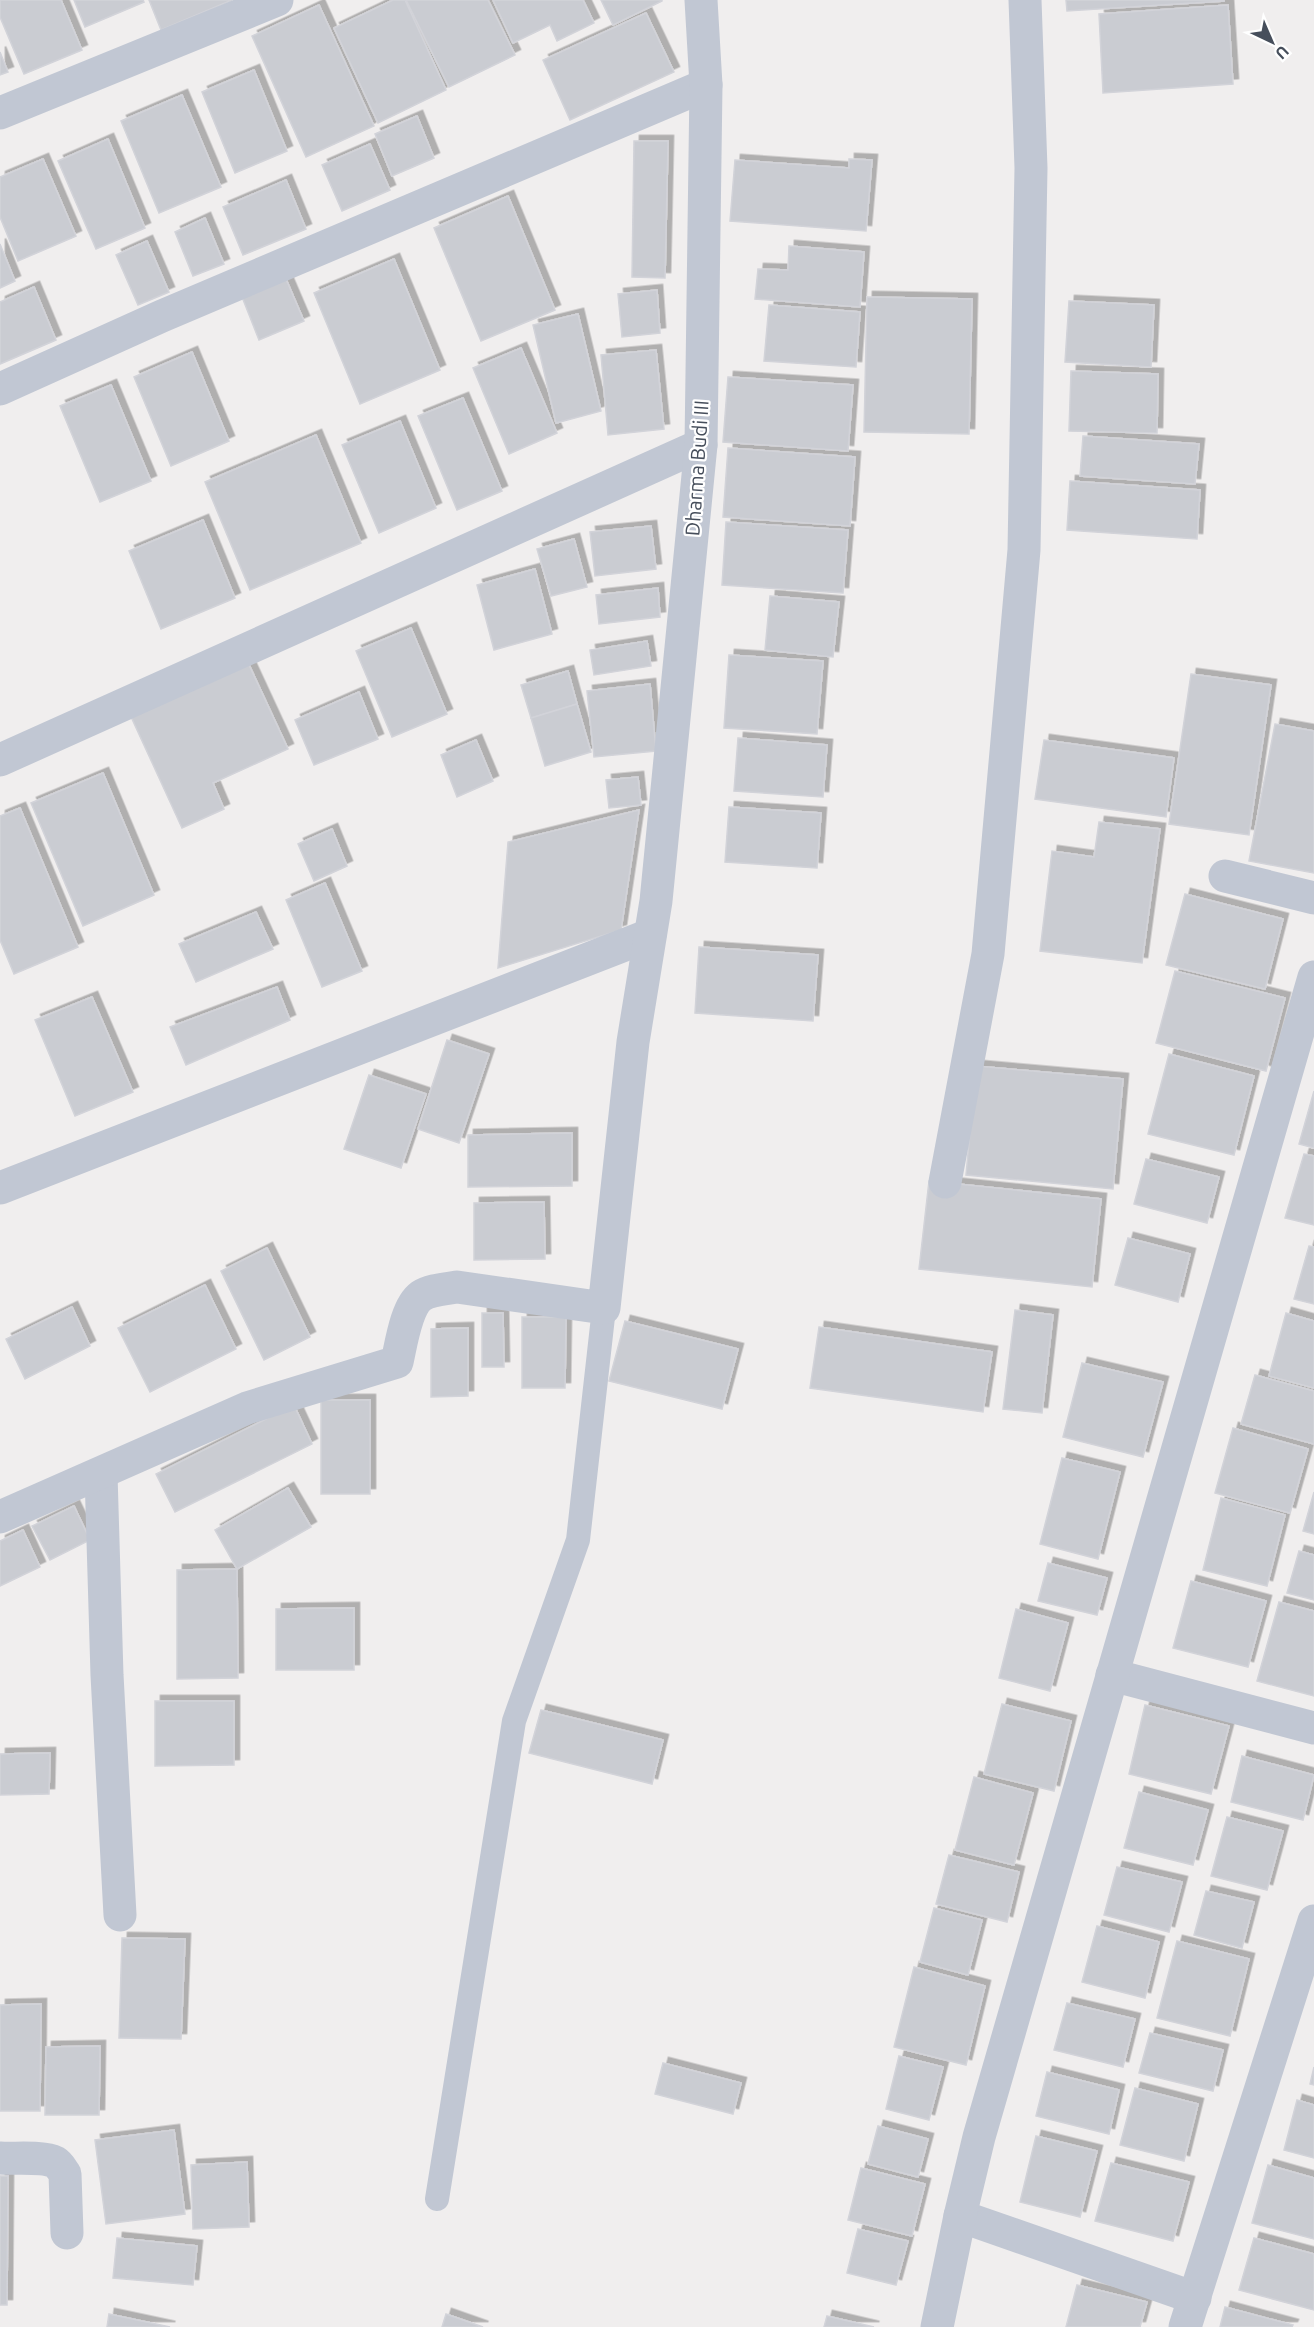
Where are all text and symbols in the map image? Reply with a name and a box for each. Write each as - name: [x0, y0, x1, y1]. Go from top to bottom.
- north arrow: [1242, 12, 1302, 72]
- text: U: [1272, 42, 1293, 63]
- street label: Dharma Budi III: [680, 399, 713, 537]

